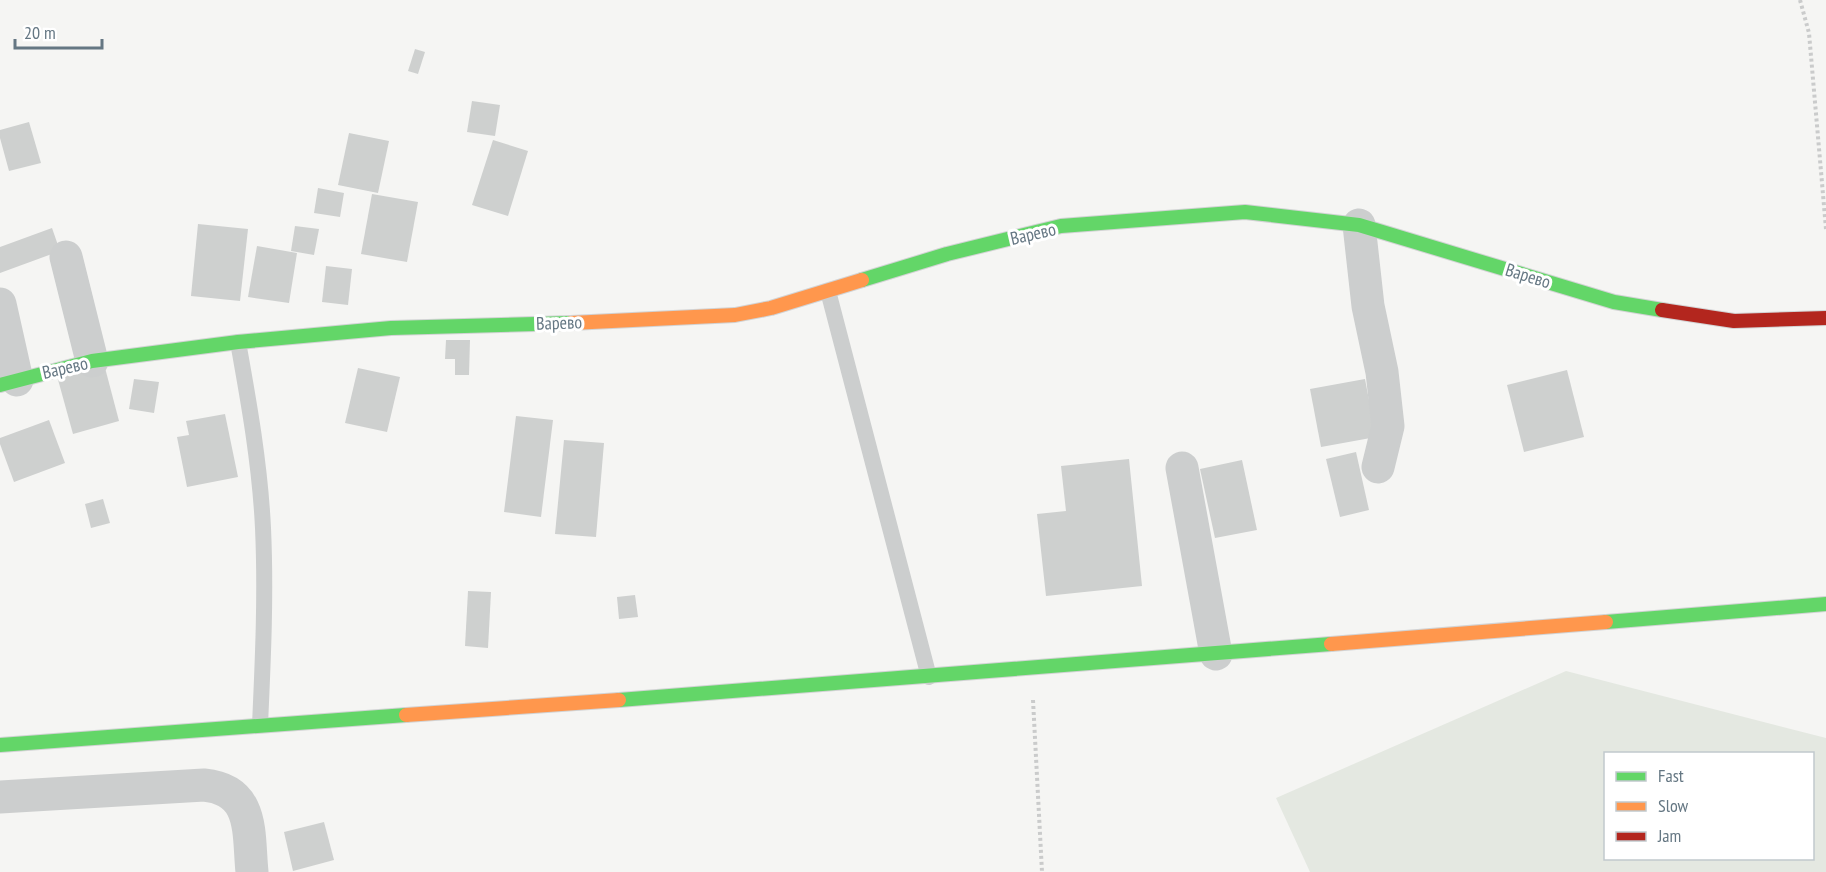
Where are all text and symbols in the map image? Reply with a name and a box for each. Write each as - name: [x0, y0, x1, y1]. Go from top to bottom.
- scale bar: [15, 12, 102, 50]
- text: 20 m: [24, 21, 56, 44]
- street label: Варево: [1008, 217, 1058, 250]
- street label: Варево: [1503, 258, 1554, 293]
- street label: Варево: [536, 310, 583, 335]
- street label: Варево: [40, 351, 90, 384]
- legend: [1604, 752, 1814, 860]
- text: Fast: [1658, 764, 1684, 787]
- text: Slow: [1658, 794, 1689, 817]
- text: Jam: [1657, 824, 1681, 847]

